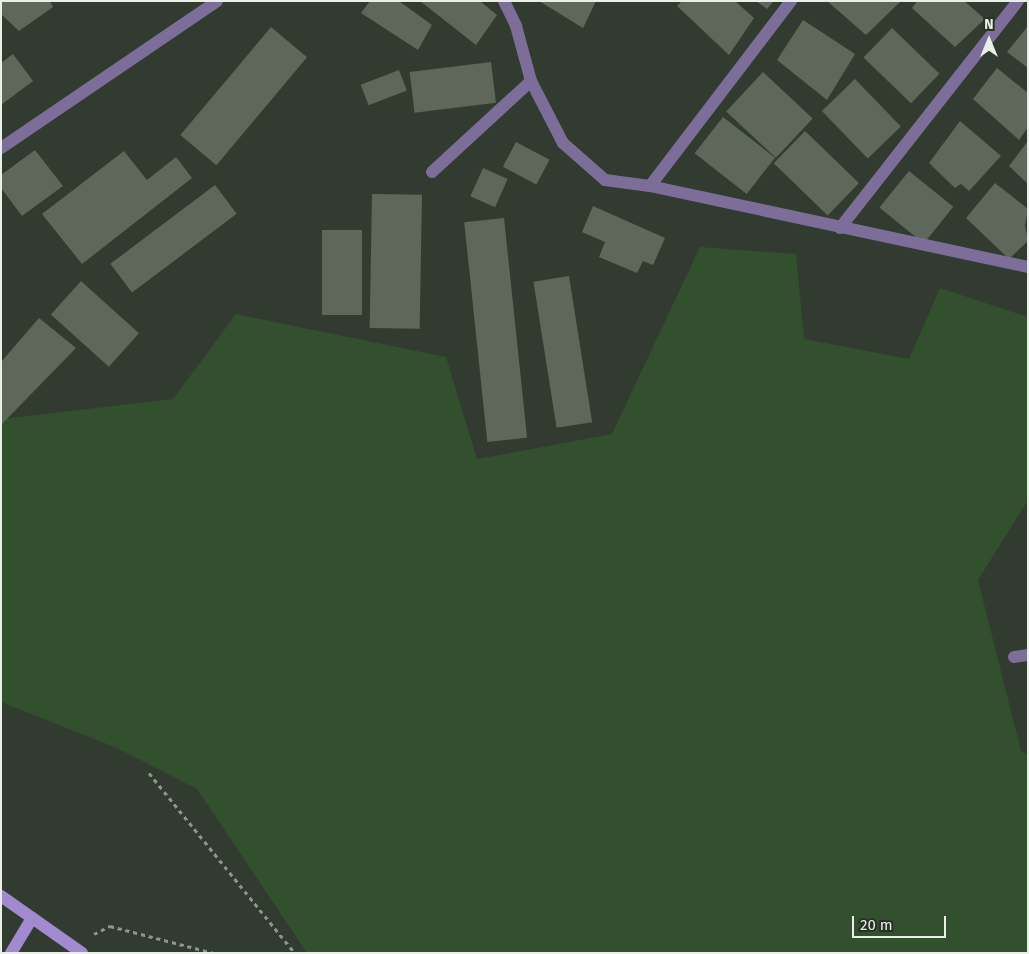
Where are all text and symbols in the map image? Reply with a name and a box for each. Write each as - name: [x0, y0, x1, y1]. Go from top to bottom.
- north arrow: [964, 15, 1014, 65]
- text: N: [984, 16, 994, 33]
- scale bar: [854, 906, 948, 938]
- text: 20 m: [860, 916, 893, 934]

